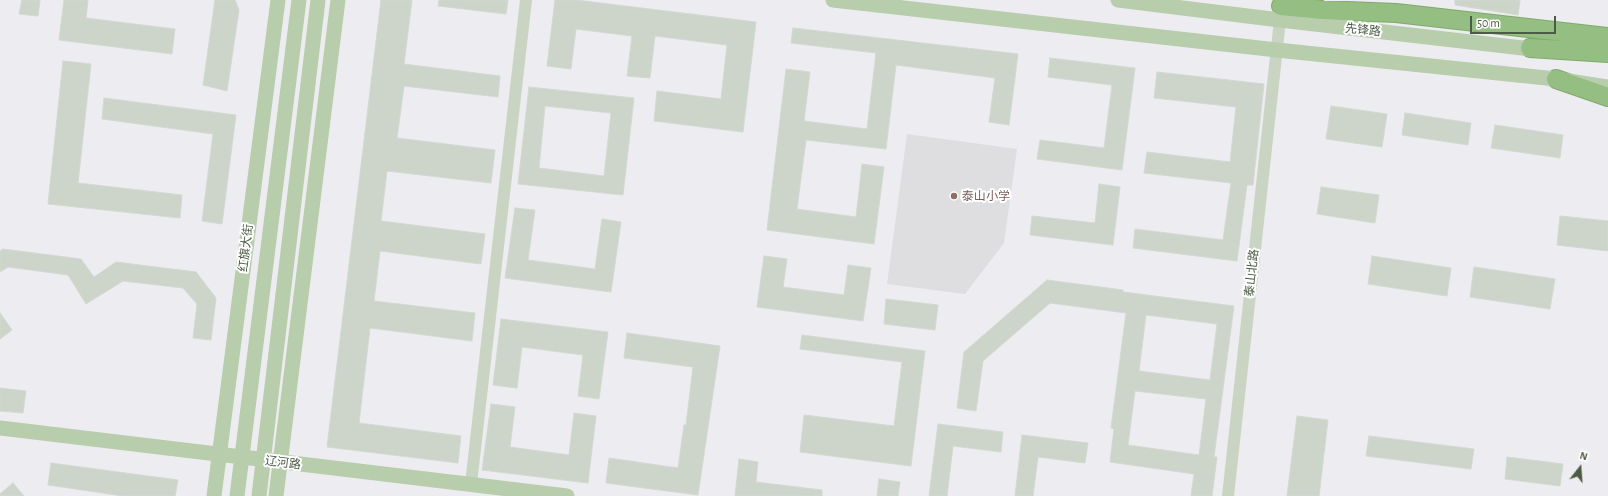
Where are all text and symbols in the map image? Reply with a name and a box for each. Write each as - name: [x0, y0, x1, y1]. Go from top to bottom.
- scale bar: [1472, 8, 1558, 34]
- text: 50 m: [1477, 17, 1500, 29]
- street label: 先锋路: [1344, 21, 1382, 39]
- place label: 泰山小学: [962, 189, 1010, 203]
- marker: 泰山小学: [949, 191, 959, 201]
- street label: 红旗大街: [236, 223, 256, 273]
- street label: 泰山北路: [1242, 248, 1262, 298]
- north arrow: [1560, 448, 1600, 488]
- text: N: [1578, 450, 1589, 462]
- street label: 辽河路: [264, 454, 302, 472]

